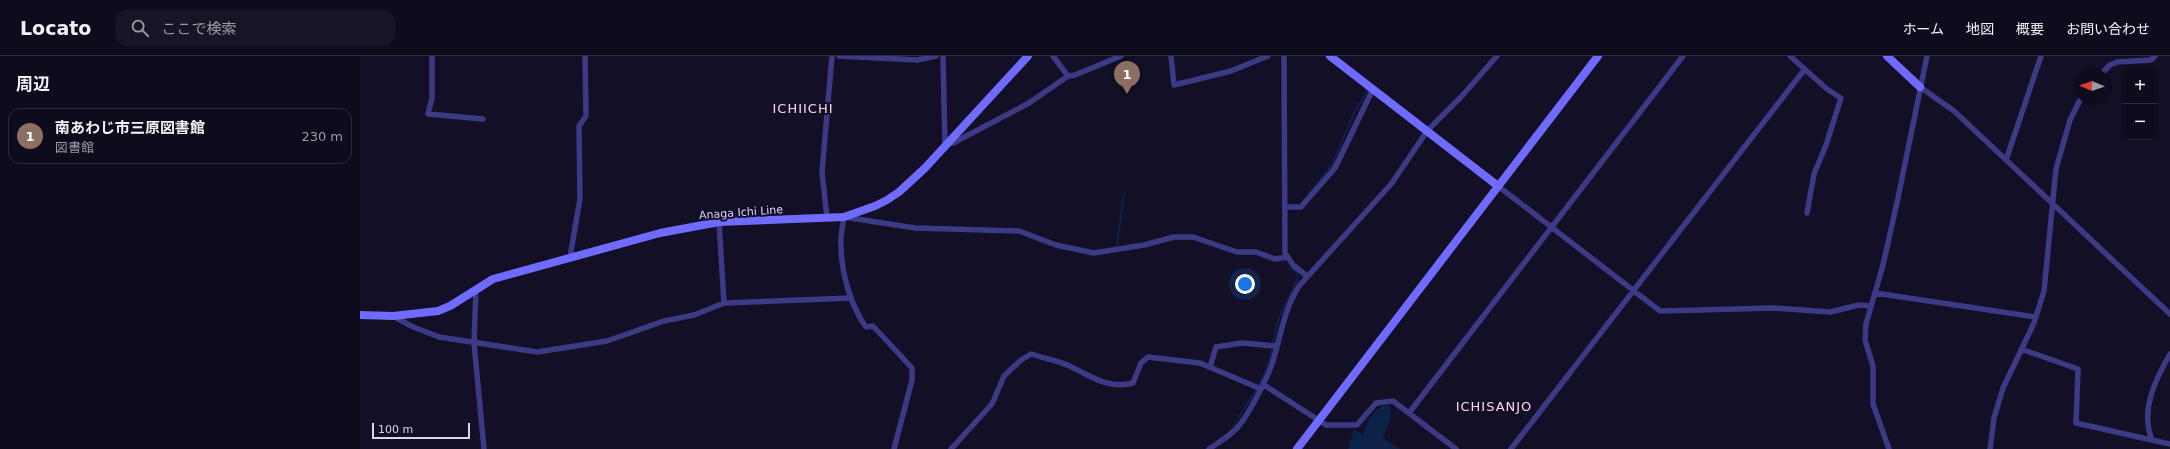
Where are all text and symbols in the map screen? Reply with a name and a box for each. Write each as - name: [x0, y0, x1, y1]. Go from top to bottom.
- search box: [115, 10, 395, 46]
- text: Locato: [20, 17, 91, 39]
- icon: search: [129, 17, 151, 39]
- text: ここで検索: [161, 20, 236, 38]
- text: ホーム: [1902, 21, 1944, 37]
- text: 地図: [1966, 21, 1994, 37]
- text: 概要: [2016, 21, 2044, 37]
- text: お問い合わせ: [2066, 21, 2150, 37]
- pin: 1: [1114, 61, 1140, 94]
- north arrow: [2074, 68, 2110, 104]
- map controls: [2122, 68, 2158, 140]
- button: +: [2122, 68, 2158, 104]
- text: 周辺: [16, 74, 50, 94]
- district label: ICHIICHI: [772, 101, 834, 116]
- button: −: [2122, 104, 2158, 140]
- text: 南あわじ市三原図書館: [55, 119, 205, 137]
- text: 1: [25, 129, 35, 144]
- text: 230 m: [301, 129, 343, 144]
- text: 図書館: [55, 140, 94, 155]
- street label: Anaga Ichi Line: [699, 203, 784, 222]
- your location: [1235, 274, 1255, 294]
- district label: ICHISANJO: [1456, 399, 1532, 414]
- scale bar: [372, 421, 470, 440]
- text: 100 m: [378, 423, 413, 436]

